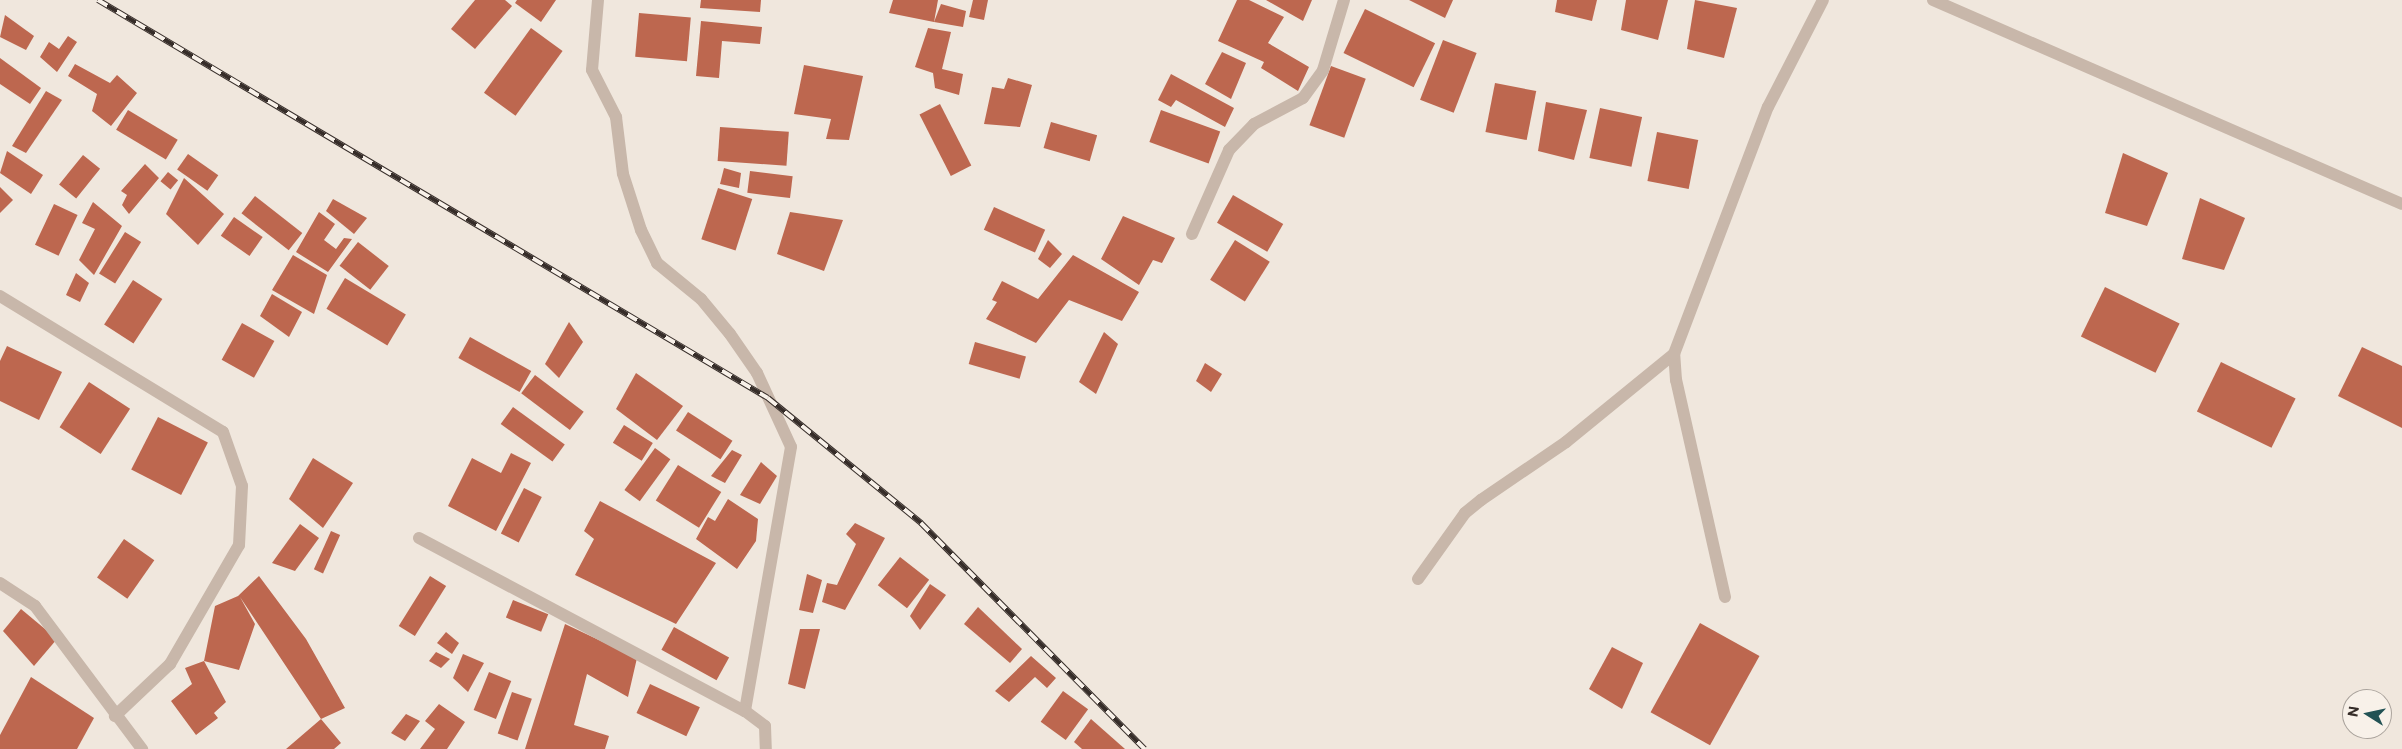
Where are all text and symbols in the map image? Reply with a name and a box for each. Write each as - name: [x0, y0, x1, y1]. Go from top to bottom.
- north arrow: [2342, 689, 2392, 739]
- text: N: [2343, 705, 2362, 718]

